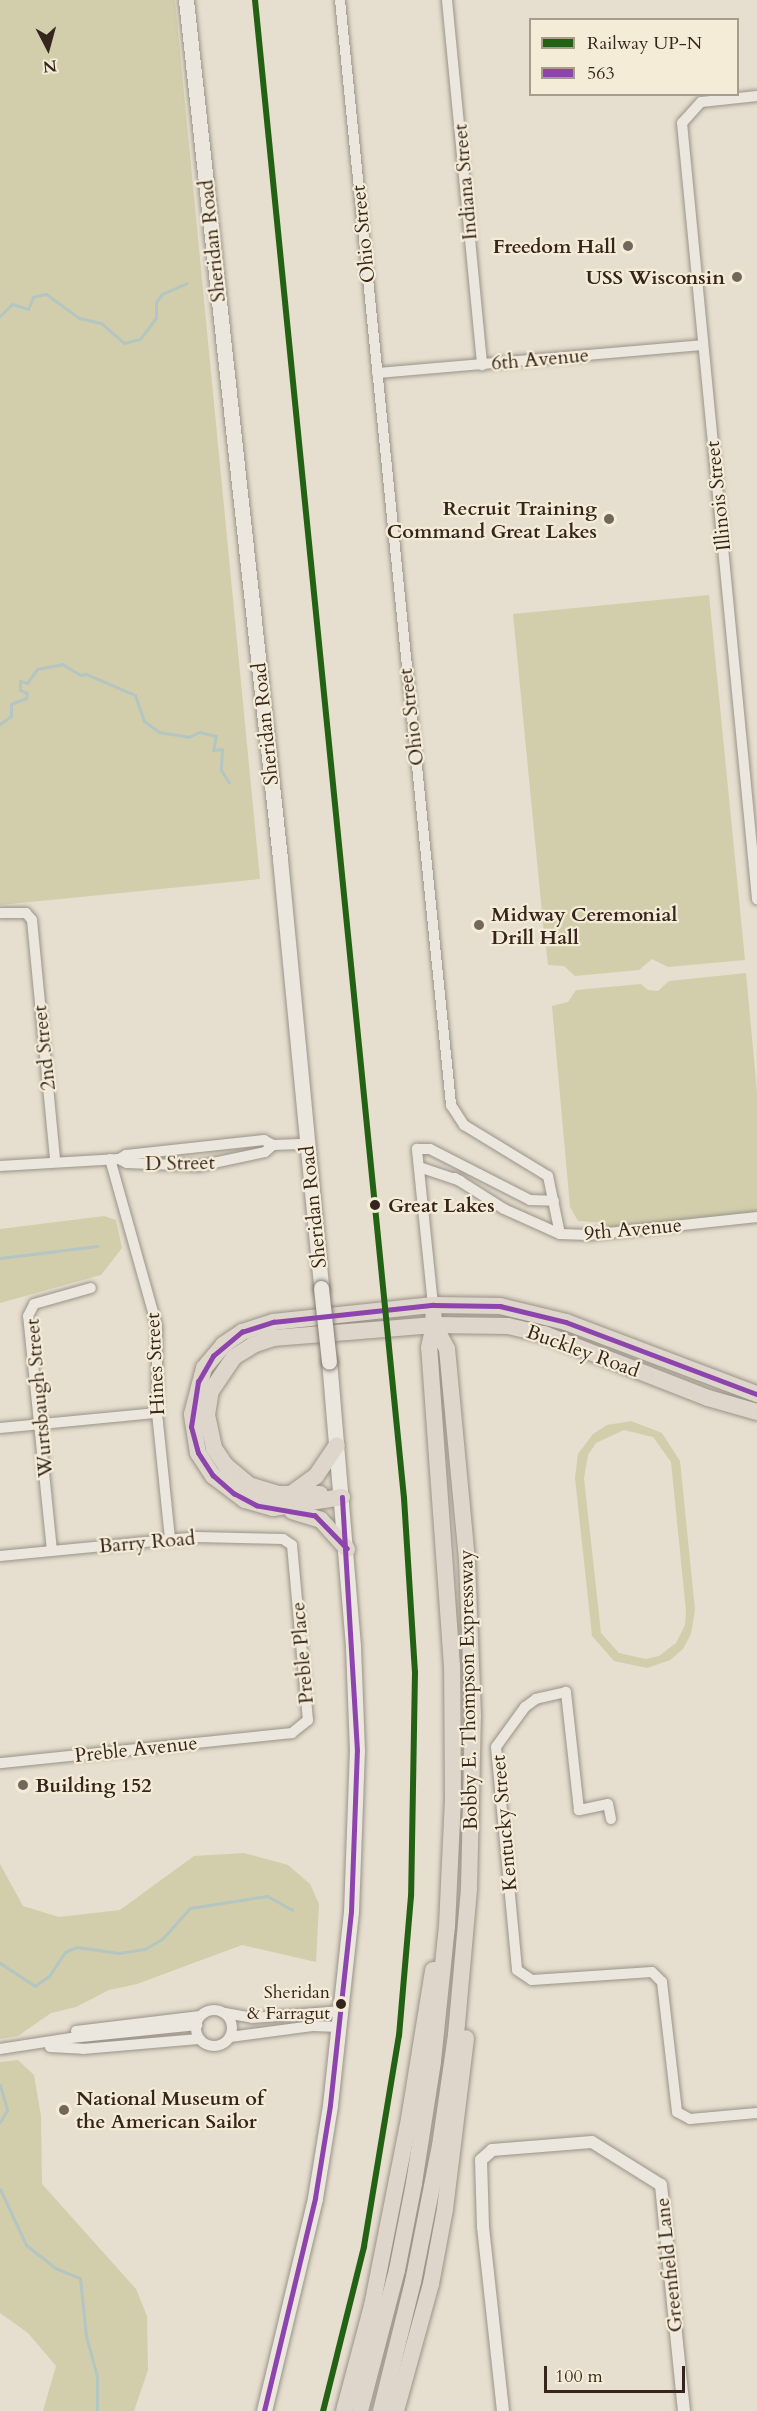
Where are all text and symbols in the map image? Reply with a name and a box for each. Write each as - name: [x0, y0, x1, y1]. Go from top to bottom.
- north arrow: [18, 18, 78, 78]
- legend: [529, 18, 739, 96]
- text: Railway UP-N: [587, 31, 702, 56]
- text: N: [42, 54, 58, 78]
- text: 563: [587, 61, 615, 86]
- street label: Indiana Street: [448, 123, 482, 241]
- street label: Sheridan Road: [194, 179, 230, 303]
- street label: Ohio Street: [346, 184, 380, 284]
- place label: Freedom Hall: [493, 234, 616, 258]
- marker: Freedom Hall: [621, 239, 635, 253]
- place label: USS Wisconsin: [586, 265, 725, 289]
- marker: USS Wisconsin: [730, 270, 744, 284]
- street label: 6th Avenue: [490, 343, 590, 375]
- street label: Illinois Street: [700, 440, 736, 552]
- place label: Recruit Training Command Great Lakes: [387, 496, 597, 543]
- marker: Recruit Training Command Great Lakes: [602, 512, 616, 526]
- street label: Sheridan Road: [247, 662, 283, 786]
- street label: Ohio Street: [393, 667, 429, 767]
- place label: Midway Ceremonial Drill Hall: [491, 902, 677, 949]
- marker: Midway Ceremonial Drill Hall: [472, 918, 486, 932]
- street label: 2nd Street: [28, 1004, 60, 1092]
- street label: Sheridan Road: [295, 1145, 331, 1269]
- street label: D Street: [145, 1150, 215, 1176]
- place label: Great Lakes: [388, 1193, 495, 1217]
- marker: Great Lakes: [366, 1196, 384, 1214]
- street label: 9th Avenue: [583, 1213, 683, 1245]
- street label: Hines Street: [140, 1312, 170, 1416]
- street label: Wurtsbaugh Street: [20, 1318, 58, 1478]
- street label: Buckley Road: [523, 1319, 643, 1383]
- street label: Barry Road: [98, 1526, 196, 1558]
- street label: Bobby E. Thompson Expressway: [454, 1549, 482, 1831]
- street label: Preble Place: [286, 1601, 318, 1705]
- street label: Preble Avenue: [73, 1731, 199, 1767]
- street label: Kentucky Street: [486, 1754, 522, 1892]
- place label: Building 152: [35, 1773, 151, 1797]
- marker: Building 152: [16, 1778, 30, 1792]
- place label: Sheridan & Farragut: [247, 1983, 330, 2026]
- marker: Sheridan & Farragut: [335, 1998, 347, 2010]
- place label: National Museum of the American Sailor: [76, 2086, 264, 2133]
- marker: National Museum of the American Sailor: [57, 2103, 71, 2117]
- street label: Greenfield Lane: [650, 2196, 688, 2334]
- scale bar: [547, 2354, 688, 2392]
- text: 100 m: [555, 2364, 603, 2389]

